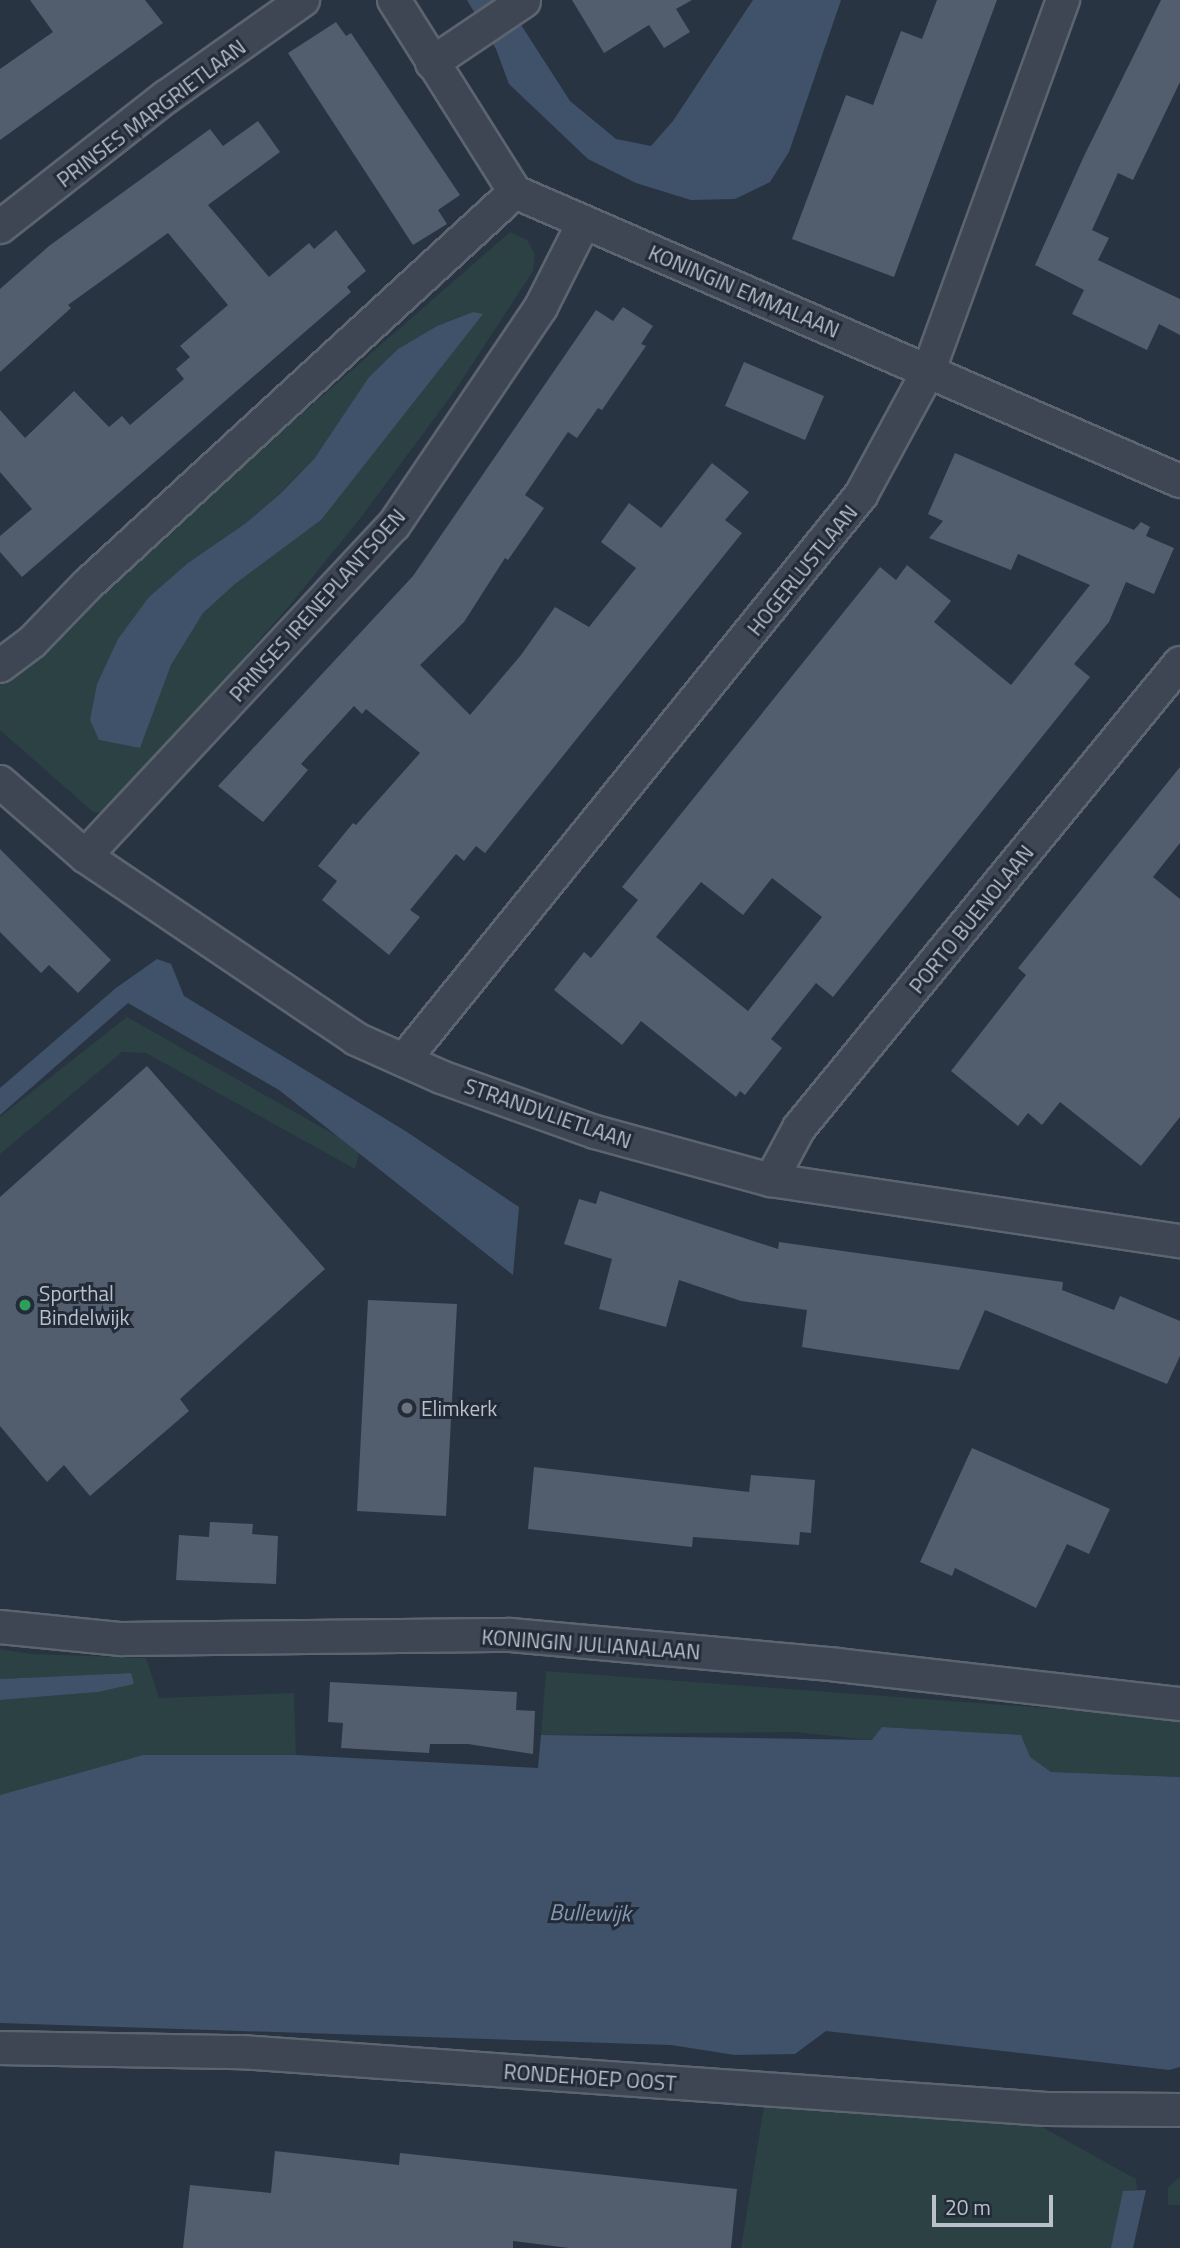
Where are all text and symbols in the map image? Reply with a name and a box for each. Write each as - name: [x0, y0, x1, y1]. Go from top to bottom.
- street label: PRINSES MARGRIETLAAN: [52, 34, 250, 192]
- street label: KONINGIN EMMALAAN: [645, 239, 843, 343]
- street label: HOGERLUSTLAAN: [742, 500, 862, 640]
- street label: PRINSES IRENEPLANTSOEN: [224, 503, 410, 707]
- street label: PORTO BUENOLAAN: [903, 840, 1039, 998]
- street label: STRANDVLIETLAAN: [461, 1073, 635, 1153]
- place label: Sporthal Bindelwijk: [39, 1280, 130, 1330]
- marker: Sporthal Bindelwijk: [17, 1297, 33, 1313]
- place label: Elimkerk: [421, 1395, 497, 1421]
- marker: Elimkerk: [399, 1400, 415, 1416]
- street label: KONINGIN JULIANALAAN: [481, 1624, 701, 1664]
- water label: Bullewijk: [549, 1898, 631, 1928]
- street label: RONDEHOEP OOST: [503, 2058, 677, 2096]
- scale bar: [935, 2182, 1056, 2226]
- text: 20 m: [945, 2191, 991, 2223]

